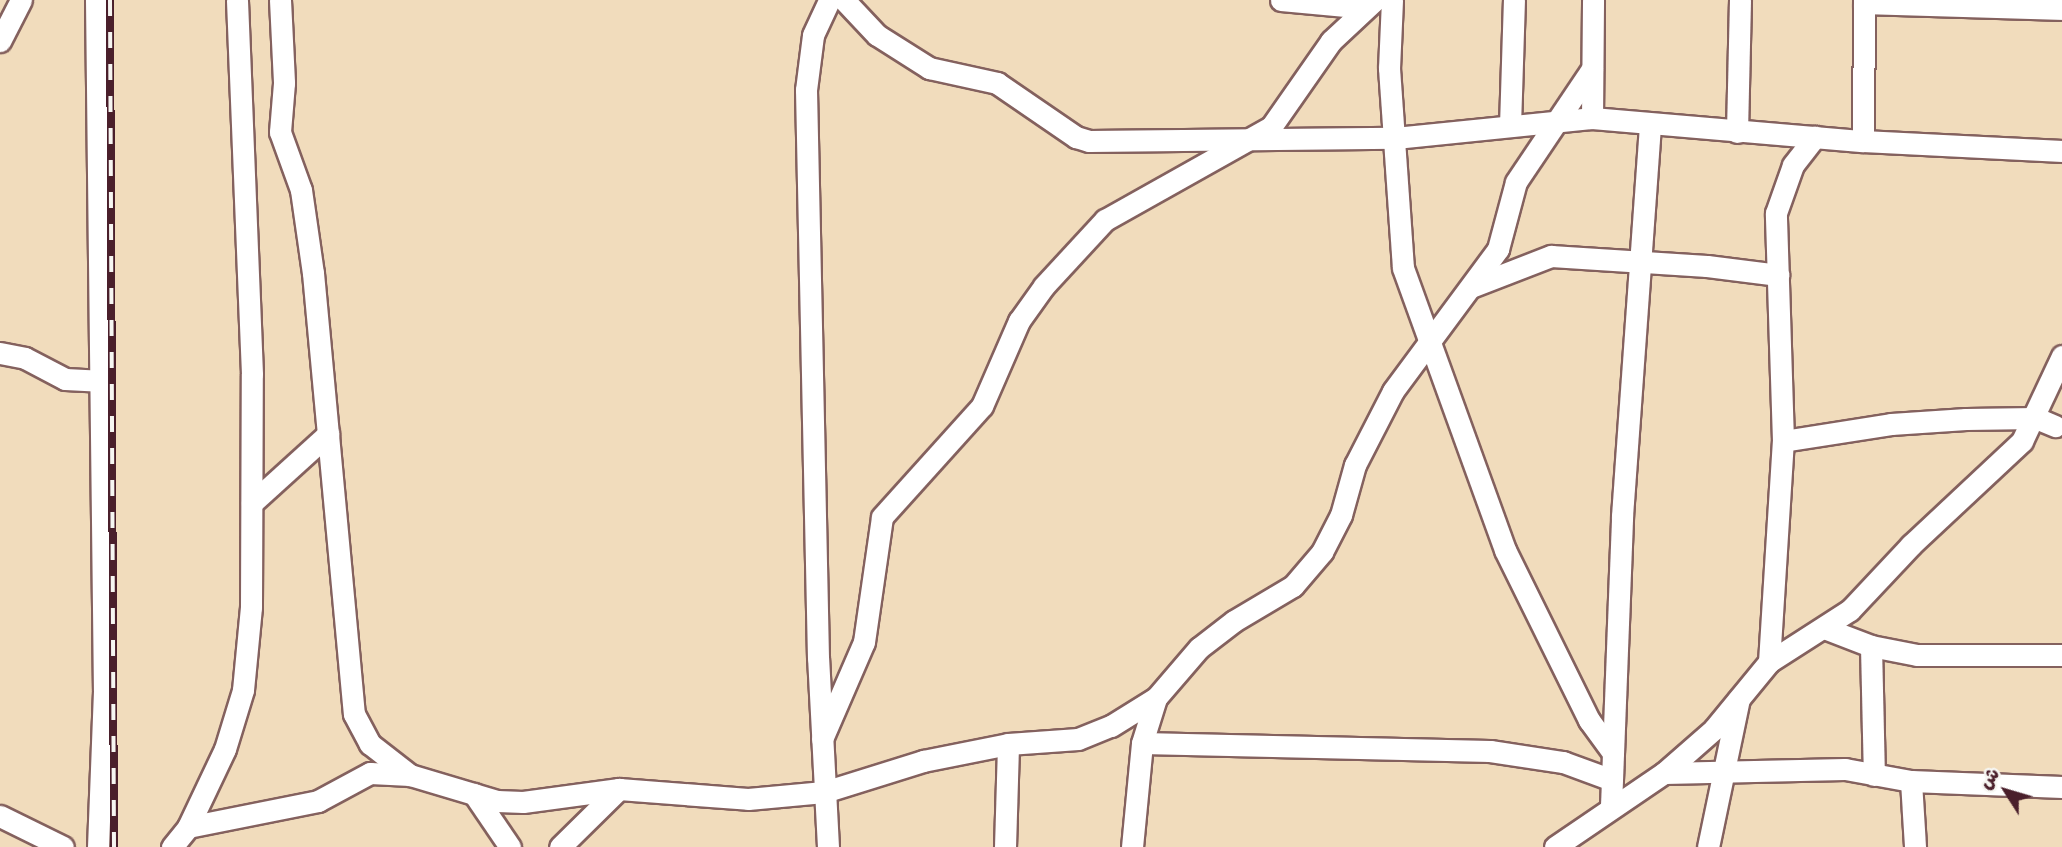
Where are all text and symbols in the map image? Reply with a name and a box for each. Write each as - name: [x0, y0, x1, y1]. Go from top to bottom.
- north arrow: [1971, 756, 2041, 826]
- text: ش: [1973, 763, 2005, 794]

